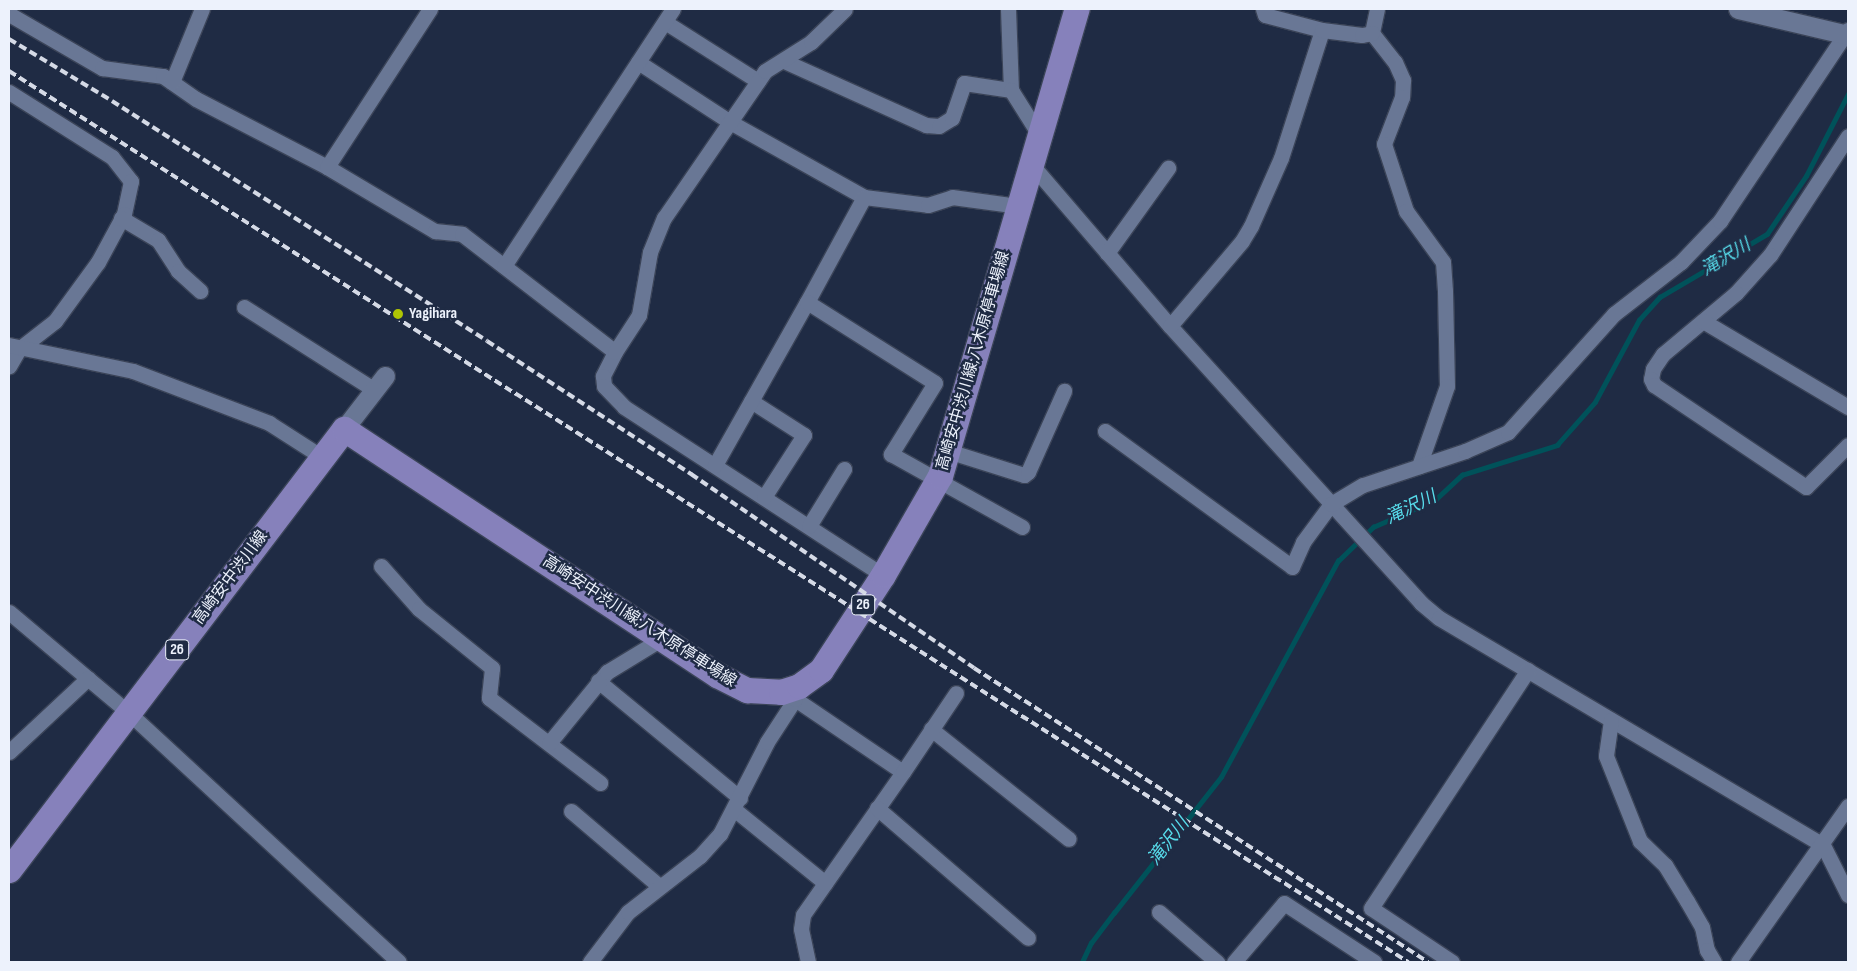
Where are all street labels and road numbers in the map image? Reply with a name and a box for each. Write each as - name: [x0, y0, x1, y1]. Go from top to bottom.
- street label: 高崎安中渋川線;八木原停車場線: [933, 249, 1015, 473]
- street label: 高崎安中渋川線: [190, 527, 272, 629]
- street label: 高崎安中渋川線;八木原停車場線: [539, 552, 739, 692]
- road number: 26: [850, 592, 876, 618]
- road number: 26: [164, 638, 190, 662]

